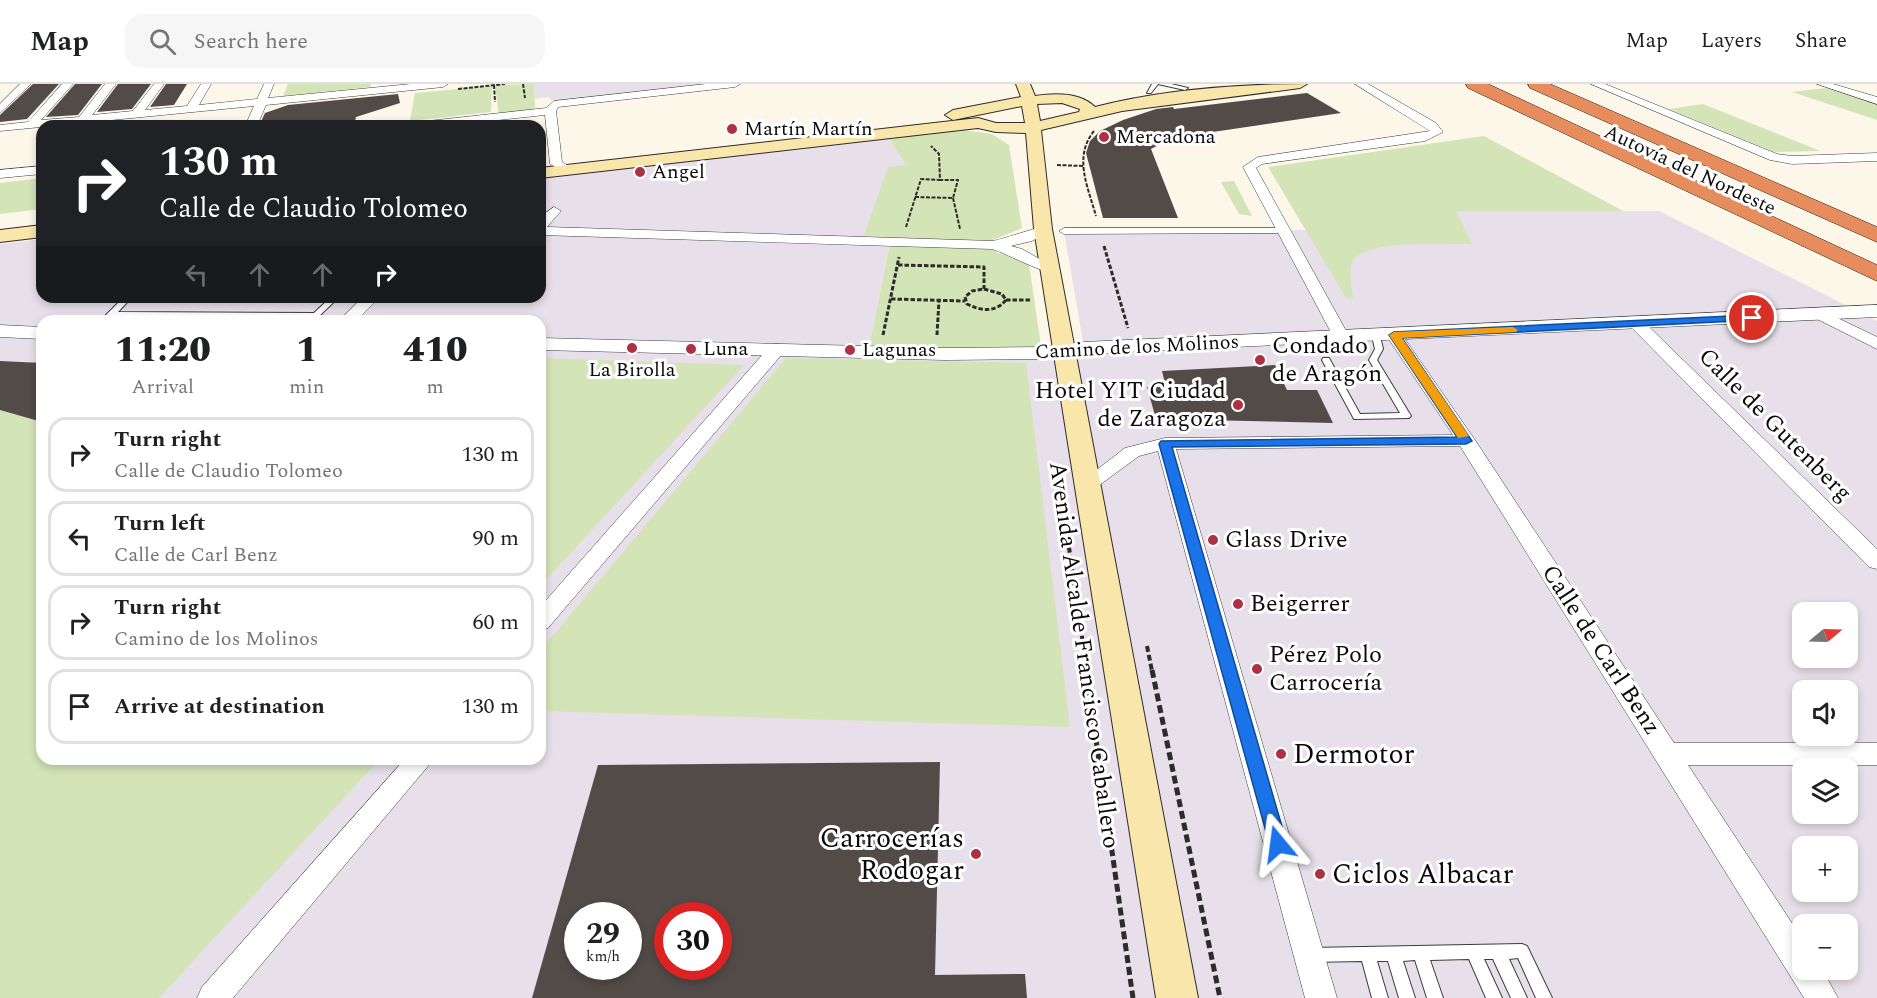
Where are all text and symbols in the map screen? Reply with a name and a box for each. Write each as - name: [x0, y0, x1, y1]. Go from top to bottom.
- search box: [125, 14, 545, 68]
- text: Map: [30, 20, 89, 63]
- icon: search: [146, 25, 179, 58]
- text: Search here: [194, 25, 308, 58]
- text: Map: [1626, 25, 1668, 57]
- text: Layers: [1701, 25, 1762, 57]
- text: Share: [1795, 25, 1847, 57]
- place label: Martín Martín: [744, 114, 873, 144]
- street label: Autovía del Nordeste: [1599, 117, 1781, 223]
- marker: Martín Martín: [725, 122, 739, 136]
- place label: Mercadona: [1116, 122, 1216, 152]
- marker: Mercadona: [1097, 130, 1111, 144]
- text: 130 m: [159, 131, 278, 194]
- icon: right: [60, 144, 138, 222]
- place label: Angel: [652, 157, 705, 187]
- marker: Angel: [633, 165, 647, 179]
- text: Calle de Claudio Tolomeo: [159, 188, 468, 230]
- icon: left: [180, 258, 213, 291]
- icon: ahead: [243, 258, 276, 291]
- icon: ahead: [306, 258, 339, 291]
- icon: right: [369, 258, 402, 291]
- pin: [1726, 292, 1777, 343]
- icon: arrive: [1735, 301, 1768, 334]
- text: 11:20: [114, 323, 211, 378]
- text: 1: [296, 323, 318, 378]
- text: 410: [403, 323, 468, 378]
- street label: Camino de los Molinos: [1034, 327, 1240, 367]
- place label: Condado de Aragón: [1272, 328, 1382, 392]
- place label: Luna: [703, 334, 748, 364]
- place label: Lagunas: [862, 335, 936, 365]
- street label: Calle de Gutenberg: [1690, 340, 1860, 510]
- marker: La Birolla: [625, 341, 639, 355]
- marker: Luna: [684, 342, 698, 356]
- marker: Lagunas: [843, 343, 857, 357]
- marker: Condado de Aragón: [1253, 353, 1267, 367]
- place label: La Birolla: [588, 355, 676, 385]
- text: Arrival: [132, 372, 194, 402]
- text: min: [289, 372, 324, 402]
- text: m: [427, 372, 444, 402]
- place label: Hotel YIT Ciudad de Zaragoza: [1035, 373, 1226, 437]
- marker: Hotel YIT Ciudad de Zaragoza: [1231, 398, 1245, 412]
- text: Turn right: [114, 423, 221, 456]
- icon: right: [63, 438, 96, 471]
- text: 130 m: [462, 438, 519, 471]
- text: Calle de Claudio Tolomeo: [114, 456, 343, 486]
- street label: Avenida Alcalde Francisco Caballero: [1039, 459, 1129, 851]
- text: Turn left: [114, 507, 206, 540]
- icon: left: [63, 522, 96, 555]
- text: 90 m: [473, 522, 519, 555]
- place label: Glass Drive: [1225, 522, 1348, 558]
- marker: Glass Drive: [1206, 533, 1220, 547]
- text: Calle de Carl Benz: [114, 540, 278, 570]
- street label: Calle de Carl Benz: [1532, 558, 1670, 742]
- place label: Beigerrer: [1250, 586, 1350, 622]
- text: Turn right: [114, 591, 221, 624]
- marker: Beigerrer: [1231, 597, 1245, 611]
- north arrow: [1792, 602, 1858, 668]
- map controls: [1792, 602, 1858, 980]
- icon: right: [63, 606, 96, 639]
- text: 60 m: [473, 606, 519, 639]
- text: Camino de los Molinos: [114, 624, 318, 654]
- place label: Pérez Polo Carrocería: [1269, 637, 1382, 701]
- marker: Pérez Polo Carrocería: [1250, 662, 1264, 676]
- button: sound: [1792, 680, 1858, 746]
- icon: arrive: [63, 690, 96, 723]
- text: Arrive at destination: [114, 690, 325, 723]
- text: 130 m: [462, 690, 519, 723]
- place label: Dermotor: [1293, 733, 1415, 776]
- marker: Dermotor: [1274, 747, 1288, 761]
- button: layers: [1792, 758, 1858, 824]
- position arrow: [1246, 812, 1310, 876]
- place label: Carrocerías Rodogar: [820, 817, 964, 892]
- button: +: [1792, 836, 1858, 902]
- marker: Carrocerías Rodogar: [969, 847, 983, 861]
- place label: Ciclos Albacar: [1332, 853, 1514, 896]
- marker: Ciclos Albacar: [1313, 867, 1327, 881]
- speed limit sign: 30: [654, 902, 732, 980]
- text: 29: [586, 911, 620, 957]
- button: −: [1792, 914, 1858, 980]
- text: km/h: [586, 945, 620, 968]

